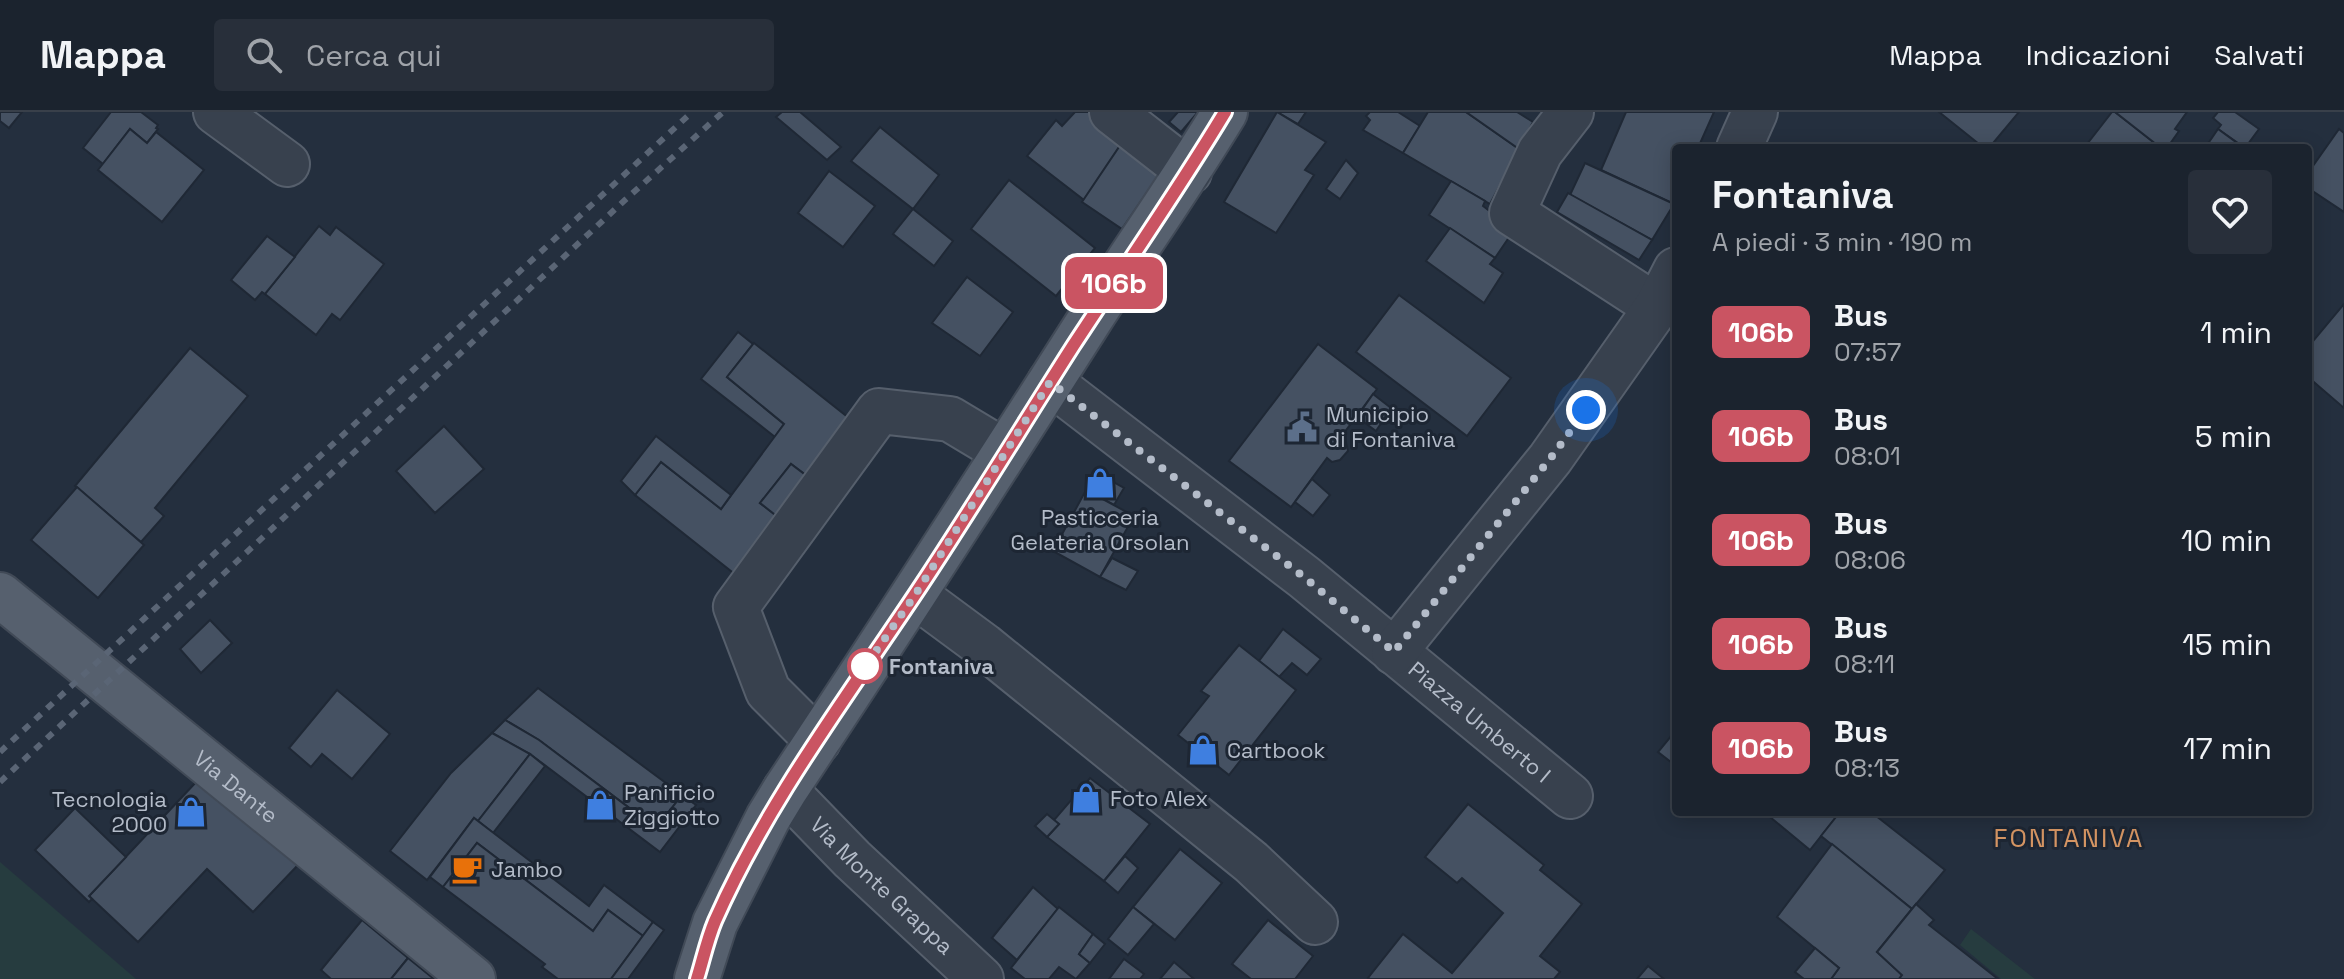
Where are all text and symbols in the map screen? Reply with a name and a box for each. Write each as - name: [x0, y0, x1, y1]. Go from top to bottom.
- search box: [214, 19, 774, 91]
- text: Mappa: [40, 31, 166, 79]
- icon: search: [242, 33, 286, 77]
- text: Cerca qui: [306, 36, 442, 75]
- text: Mappa: [1889, 37, 1982, 73]
- text: Indicazioni: [2026, 37, 2170, 73]
- text: Salvati: [2214, 37, 2304, 73]
- button: heart: [2188, 170, 2272, 254]
- text: Fontaniva: [1712, 171, 1893, 219]
- text: A piedi · 3 min · 190 m: [1712, 225, 1972, 259]
- line badge: 106b: [1058, 257, 1170, 309]
- text: 106b: [1081, 265, 1147, 301]
- text: Bus: [1834, 296, 1888, 335]
- text: 1 min: [2200, 313, 2272, 352]
- text: 106b: [1728, 314, 1794, 350]
- text: 07:57: [1834, 335, 1901, 369]
- your location: [1566, 390, 1606, 430]
- place label: Municipio di Fontaniva: [1326, 400, 1456, 453]
- text: Bus: [1834, 400, 1888, 439]
- public building icon: Municipio di Fontaniva: [1285, 410, 1319, 444]
- text: 5 min: [2195, 417, 2272, 456]
- text: 106b: [1728, 418, 1794, 454]
- text: 08:01: [1834, 439, 1901, 473]
- shop icon: Pasticceria Gelateria Orsolan: [1083, 466, 1117, 500]
- place label: Pasticceria Gelateria Orsolan: [1010, 503, 1190, 556]
- text: Bus: [1834, 504, 1888, 543]
- text: 10 min: [2181, 521, 2272, 560]
- text: 106b: [1728, 522, 1794, 558]
- text: 08:06: [1834, 543, 1906, 577]
- text: Bus: [1834, 608, 1888, 647]
- text: 15 min: [2182, 625, 2272, 664]
- text: 106b: [1728, 626, 1794, 662]
- text: 08:11: [1834, 647, 1895, 681]
- marker: Fontaniva: [848, 649, 882, 683]
- place label: Fontaniva: [889, 652, 994, 680]
- street label: Piazza Umberto I: [1403, 655, 1557, 788]
- text: Bus: [1834, 712, 1888, 751]
- text: 17 min: [2183, 729, 2272, 768]
- text: 106b: [1728, 730, 1794, 766]
- shop icon: Cartbook: [1186, 733, 1220, 767]
- place label: Cartbook: [1227, 736, 1326, 764]
- street label: Via Dante: [188, 744, 284, 829]
- text: 08:13: [1834, 751, 1900, 785]
- place label: Panificio Ziggiotto: [624, 778, 720, 831]
- shop icon: Foto Alex: [1069, 781, 1103, 815]
- place label: Foto Alex: [1110, 784, 1208, 812]
- place label: Tecnologia 2000: [52, 785, 167, 838]
- shop icon: Panificio Ziggiotto: [583, 788, 617, 822]
- shop icon: Tecnologia 2000: [174, 795, 208, 829]
- street label: Via Monte Grappa: [804, 810, 960, 961]
- district label: FONTANIVA: [1994, 821, 2144, 855]
- cafe icon: Jambo: [450, 852, 484, 886]
- place label: Jambo: [491, 855, 563, 883]

